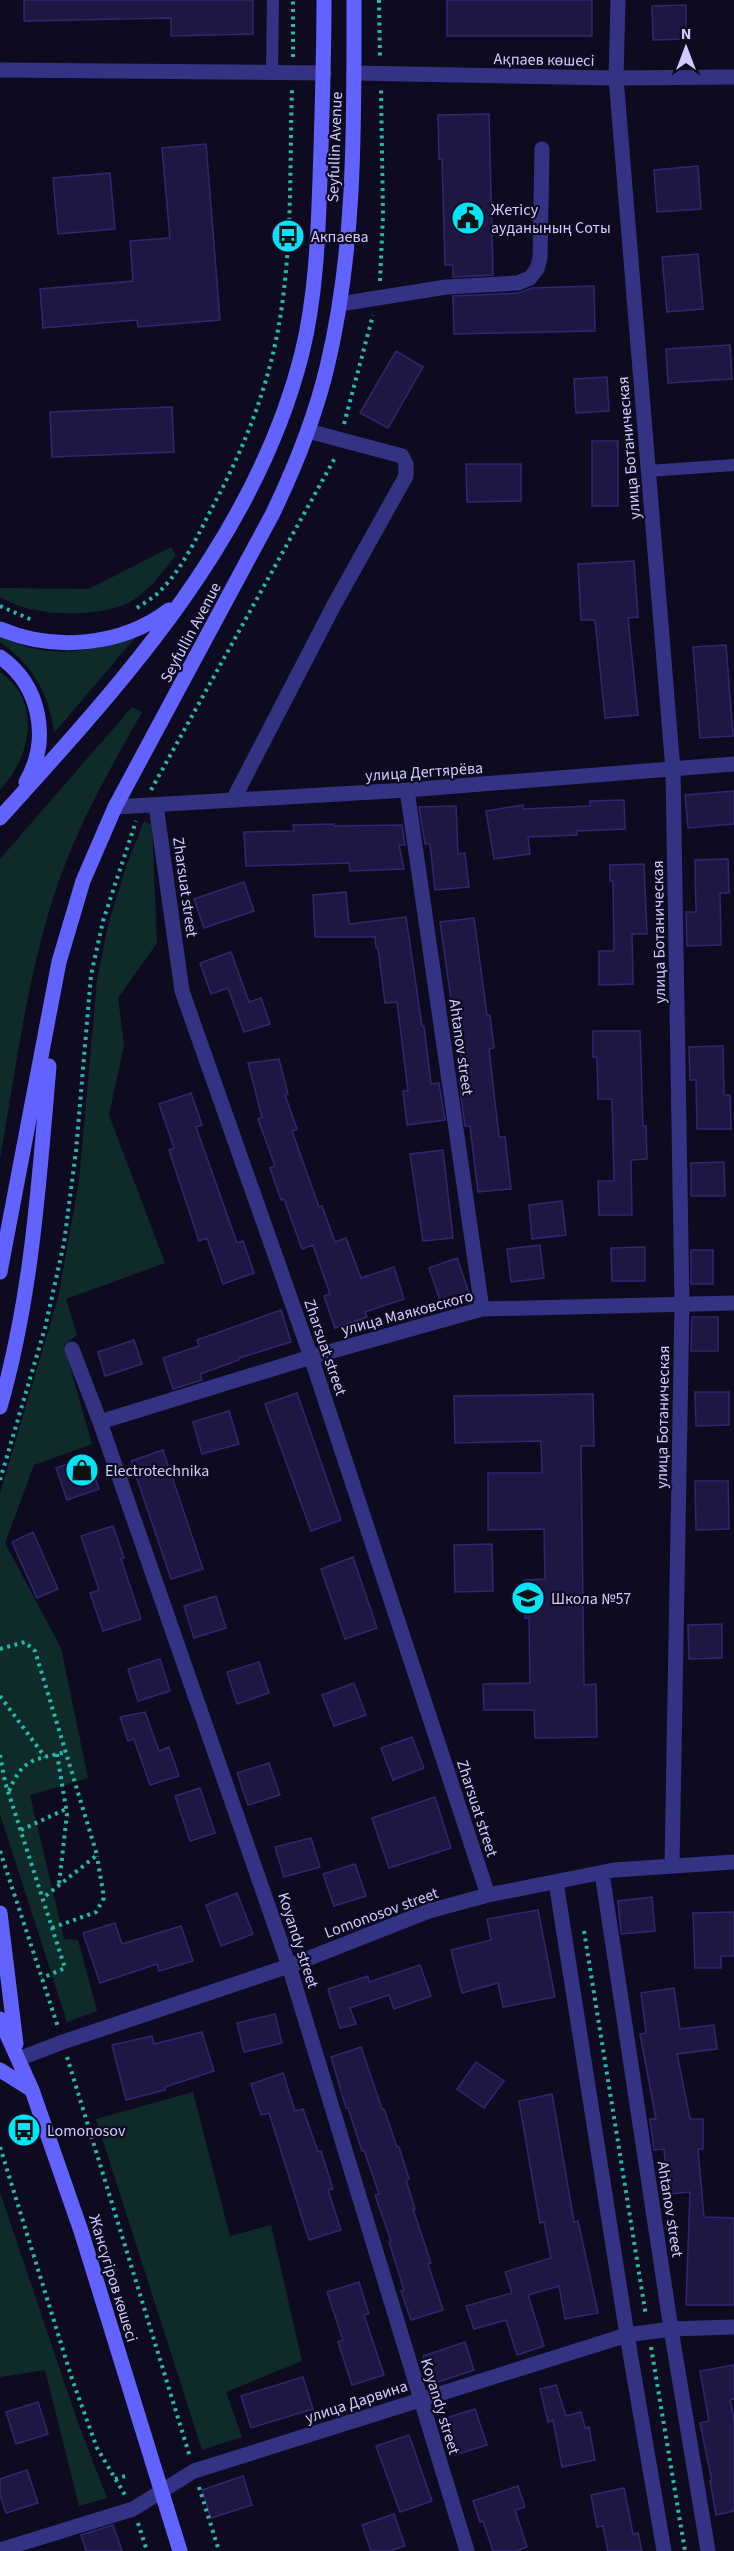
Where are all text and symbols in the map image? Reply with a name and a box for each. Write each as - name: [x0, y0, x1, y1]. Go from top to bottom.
- north arrow: [656, 18, 716, 78]
- text: N: [681, 23, 691, 45]
- street label: Ақпаев көшесі: [493, 48, 595, 72]
- street label: Seyfullin Avenue: [322, 91, 348, 203]
- place label: Жетісу ауданының Соты: [491, 199, 611, 239]
- public building icon: Жетісу ауданының Соты: [450, 200, 486, 236]
- bus stop icon: Акпаева: [270, 218, 306, 254]
- place label: Акпаева: [311, 226, 369, 248]
- street label: улица Ботаническая: [612, 376, 646, 520]
- street label: Seyfullin Avenue: [155, 578, 227, 687]
- street label: улица Дегтярёва: [364, 757, 484, 787]
- street label: Zharsuat street: [167, 836, 203, 939]
- street label: улица Ботаническая: [647, 860, 671, 1004]
- street label: Ahtanov street: [443, 998, 479, 1097]
- street label: улица Маяковского: [339, 1285, 476, 1341]
- street label: Zharsuat street: [298, 1296, 352, 1399]
- street label: улица Ботаническая: [651, 1345, 675, 1489]
- shop icon: Electrotechnika: [64, 1452, 100, 1488]
- place label: Electrotechnika: [105, 1460, 209, 1482]
- school or university icon: Школа №57: [510, 1580, 546, 1616]
- place label: Школа №57: [551, 1588, 631, 1610]
- street label: Zharsuat street: [451, 1757, 503, 1860]
- street label: Lomonosov street: [321, 1882, 442, 1944]
- street label: Koyandy street: [272, 1890, 324, 1992]
- bus stop icon: Lomonosov: [6, 2112, 42, 2148]
- place label: Lomonosov: [47, 2120, 126, 2142]
- street label: Ahtanov street: [652, 2160, 689, 2259]
- street label: Жансүгіров көшесі: [83, 2212, 143, 2345]
- street label: Koyandy street: [415, 2355, 465, 2458]
- street label: улица Дарвина: [302, 2375, 410, 2429]

